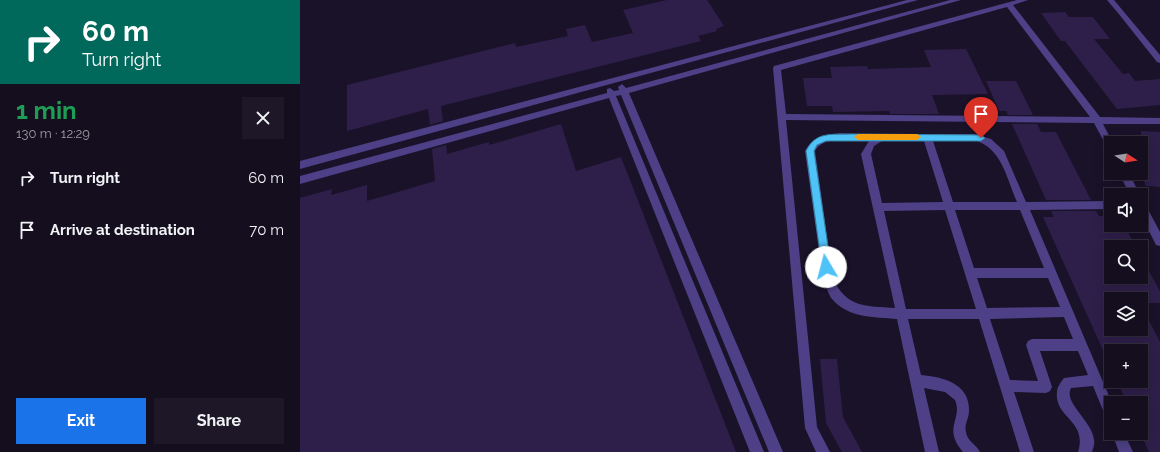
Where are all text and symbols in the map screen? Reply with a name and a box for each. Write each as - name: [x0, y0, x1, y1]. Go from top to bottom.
- text: 60 m: [82, 15, 149, 48]
- icon: right: [16, 16, 68, 68]
- text: Turn right: [82, 49, 161, 70]
- text: 1 min: [16, 96, 77, 125]
- button: close: [242, 97, 284, 139]
- pin: [964, 97, 998, 138]
- icon: arrive: [970, 103, 992, 125]
- text: 130 m · 12:29: [16, 126, 90, 141]
- north arrow: [1104, 136, 1148, 180]
- map controls: [1104, 136, 1148, 440]
- icon: right: [16, 167, 38, 189]
- text: Turn right: [50, 169, 120, 187]
- text: 60 m: [248, 169, 284, 187]
- button: sound: [1104, 188, 1148, 232]
- icon: arrive: [16, 219, 38, 241]
- text: Arrive at destination: [50, 221, 195, 239]
- text: 70 m: [249, 221, 284, 239]
- button: search: [1104, 240, 1148, 284]
- position arrow: [805, 246, 847, 288]
- button: layers: [1104, 292, 1148, 336]
- button: +: [1104, 344, 1148, 388]
- button: −: [1104, 396, 1148, 440]
- button: Exit: [16, 398, 146, 444]
- button: Share: [154, 398, 284, 444]

